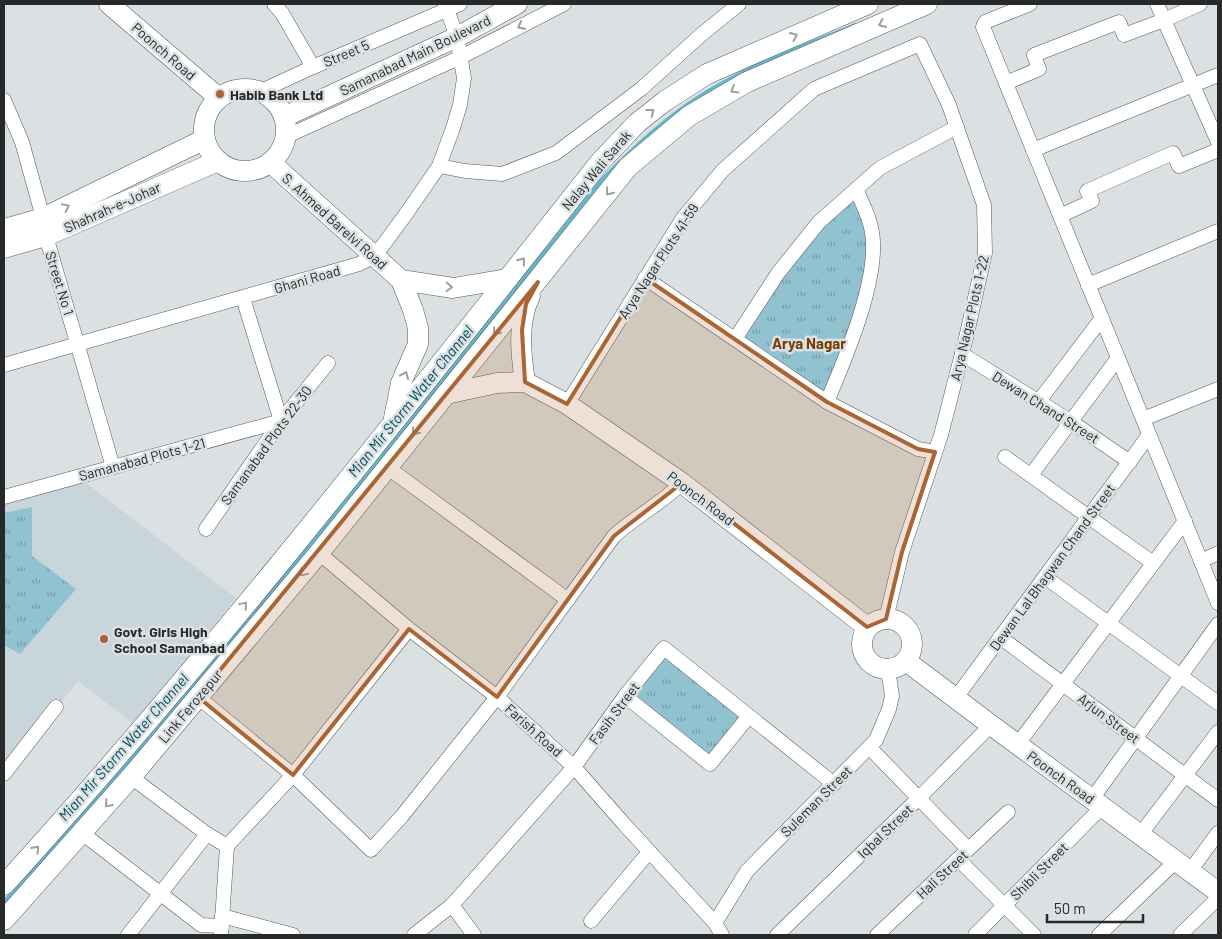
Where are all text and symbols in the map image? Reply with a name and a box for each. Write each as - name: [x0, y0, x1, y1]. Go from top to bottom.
- street label: Samanabad Main Boulevard: [337, 11, 493, 99]
- one-way arrow: [878, 18, 887, 28]
- street label: Poonch Road: [128, 19, 200, 83]
- one-way arrow: [517, 20, 526, 30]
- one-way arrow: [789, 32, 798, 43]
- street label: Street 5: [320, 36, 372, 70]
- one-way arrow: [730, 83, 739, 93]
- place label: Habib Bank Ltd: [230, 86, 323, 103]
- marker: Habib Bank Ltd: [214, 88, 226, 100]
- one-way arrow: [645, 109, 655, 118]
- street label: Nalay Wali Sarak: [558, 127, 634, 213]
- street label: S. Ahmed Barelvi Road: [279, 169, 391, 273]
- street label: Shahrah-e-Johar: [61, 178, 163, 236]
- one-way arrow: [606, 186, 615, 196]
- street label: Arya Nagar Plots 41-59: [614, 200, 702, 322]
- one-way arrow: [61, 203, 70, 213]
- street label: Street No 1: [42, 249, 78, 317]
- street label: Arya Nagar Plots 1-22: [946, 253, 992, 383]
- one-way arrow: [516, 258, 524, 267]
- street label: Ghani Road: [272, 261, 342, 297]
- one-way arrow: [445, 282, 453, 293]
- water label: Mian Mir Storm Water Channel: [343, 321, 477, 480]
- one-way arrow: [494, 326, 502, 335]
- district label: Arya Nagar: [772, 334, 846, 352]
- street label: Dewan Chand Street: [989, 367, 1103, 447]
- one-way arrow: [398, 371, 409, 380]
- street label: Samanabad Plots 22-30: [217, 382, 315, 508]
- one-way arrow: [413, 426, 421, 435]
- street label: Samanabad Plots 1-21: [77, 434, 207, 484]
- street label: Poonch Road: [664, 467, 738, 529]
- street label: Dewan Lal Bhagwan Chand Street: [986, 480, 1118, 654]
- one-way arrow: [300, 567, 309, 576]
- one-way arrow: [239, 602, 248, 611]
- place label: Govt. Girls High School Samanbad: [114, 623, 225, 656]
- marker: Govt. Girls High School Samanbad: [98, 633, 110, 645]
- street label: Link Ferozepur: [154, 666, 226, 746]
- water label: Mian Mir Storm Water Channel: [54, 669, 192, 824]
- street label: Fasih Street: [585, 679, 643, 747]
- street label: Arjun Street: [1075, 689, 1143, 747]
- street label: Farish Road: [502, 700, 566, 760]
- street label: Poonch Road: [1024, 747, 1098, 807]
- street label: Suleman Street: [777, 762, 855, 840]
- one-way arrow: [104, 798, 113, 807]
- street label: Iqbal Street: [854, 800, 916, 862]
- street label: Shibli Street: [1007, 839, 1071, 903]
- one-way arrow: [31, 845, 40, 854]
- street label: Hali Street: [913, 846, 971, 902]
- scale bar: [1047, 892, 1143, 924]
- text: 50 m: [1054, 899, 1086, 917]

